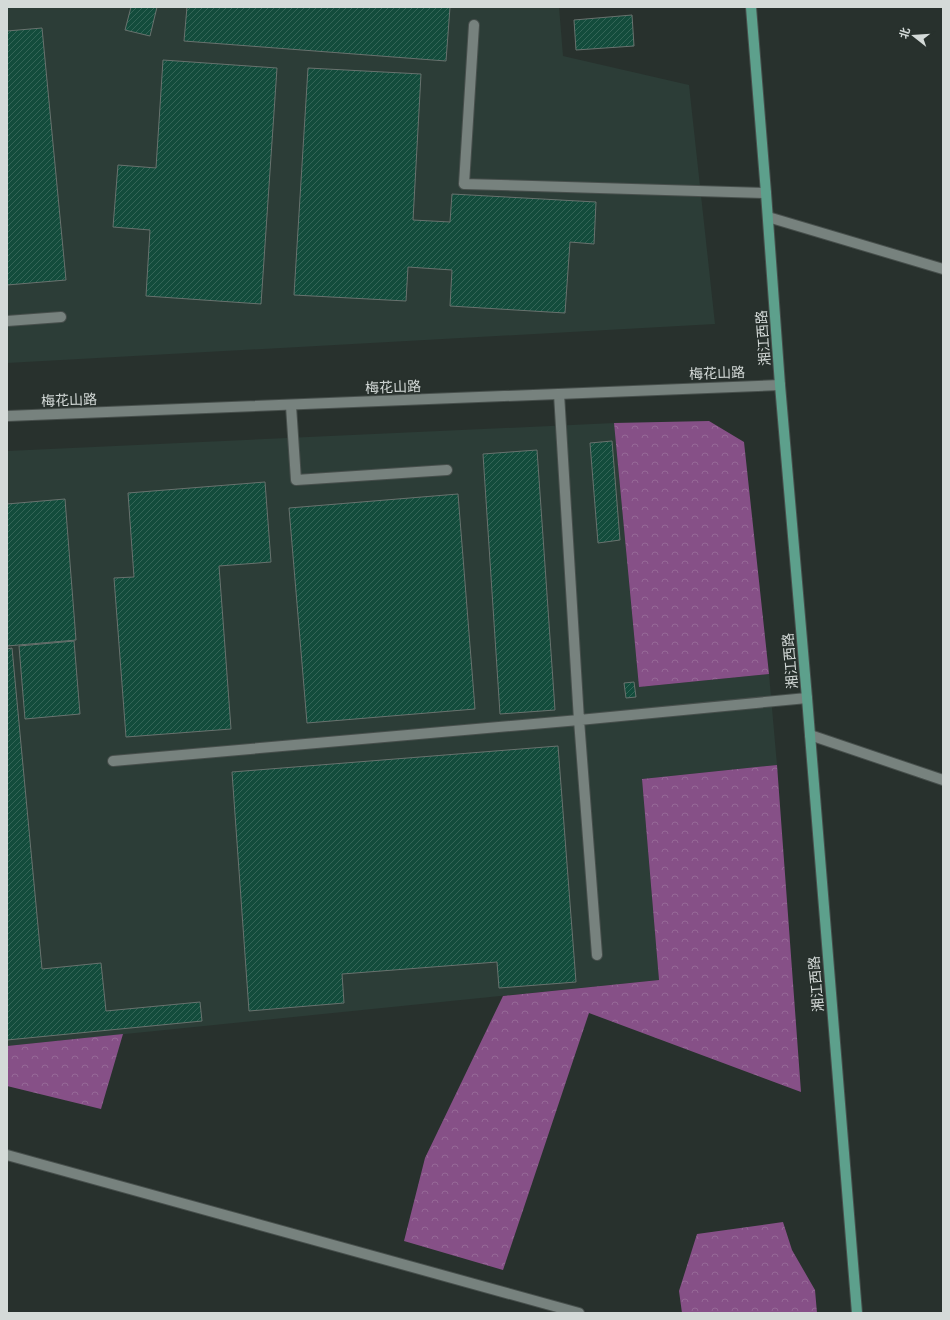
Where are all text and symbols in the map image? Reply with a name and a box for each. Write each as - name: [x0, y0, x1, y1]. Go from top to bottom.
- north arrow: [894, 16, 934, 56]
- text: 北: [896, 26, 913, 40]
- street label: 湘江西路: [752, 309, 774, 367]
- street label: 梅花山路: [689, 363, 745, 383]
- street label: 梅花山路: [365, 377, 421, 397]
- street label: 梅花山路: [41, 390, 97, 410]
- street label: 湘江西路: [779, 632, 801, 690]
- street label: 湘江西路: [805, 955, 827, 1013]

